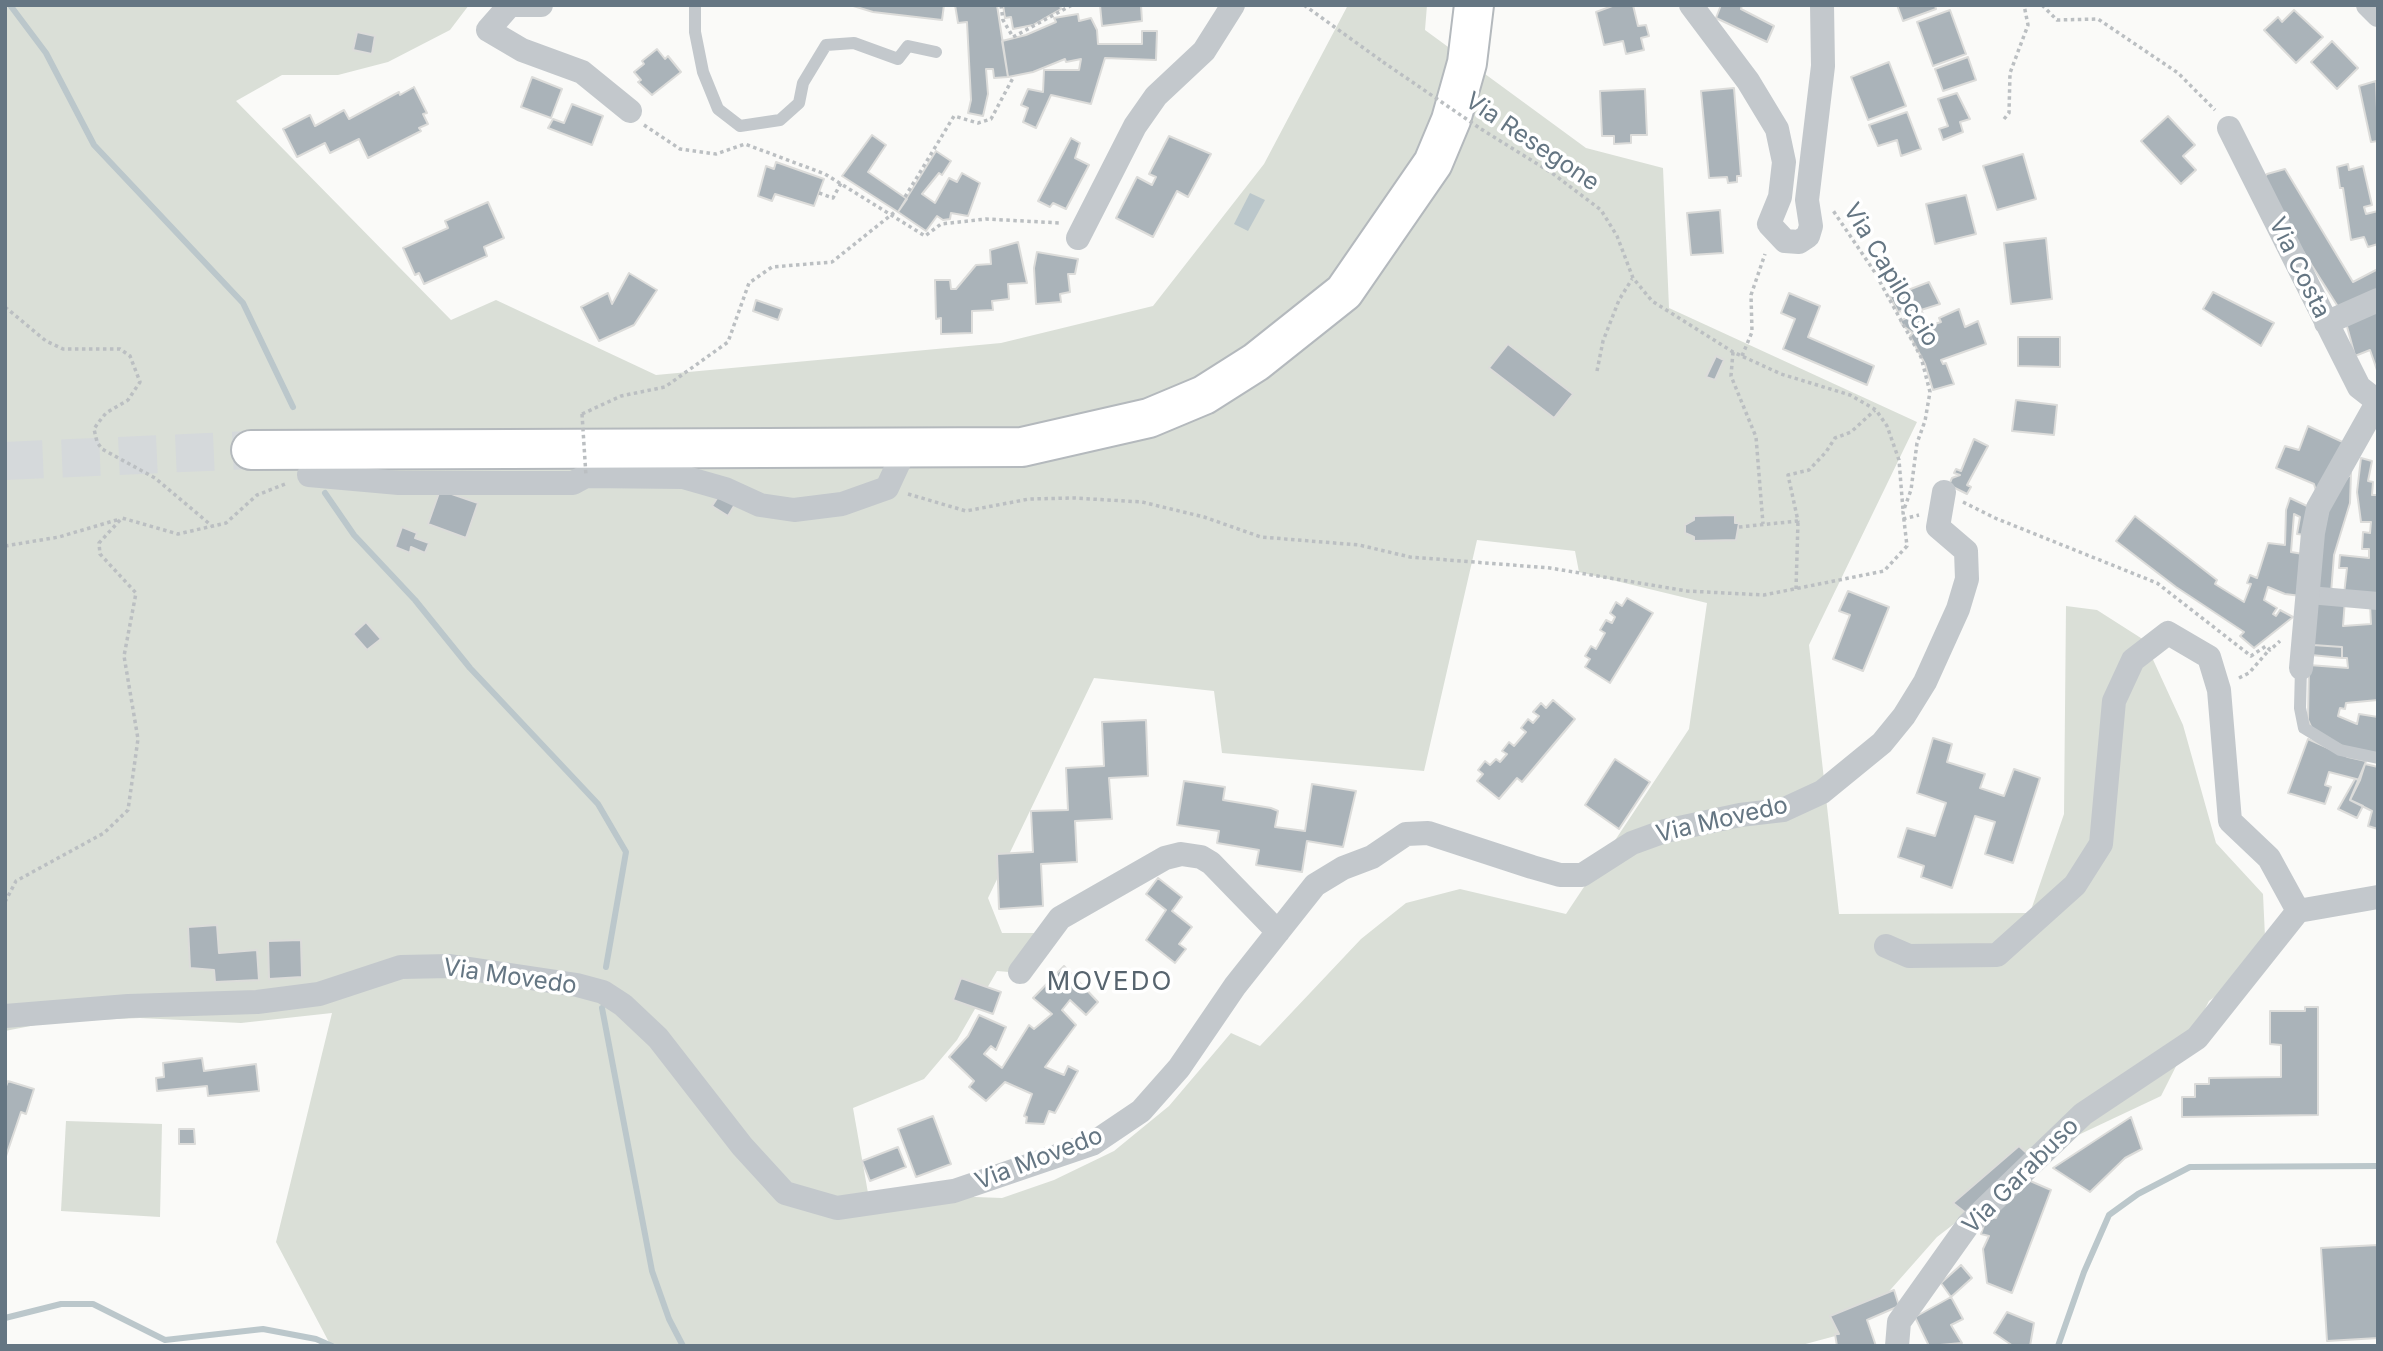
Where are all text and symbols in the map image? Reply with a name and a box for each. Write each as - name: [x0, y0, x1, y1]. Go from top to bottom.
- street label: Via Resegone: [1459, 87, 1605, 197]
- street label: Via Capiloccio: [1837, 198, 1945, 352]
- street label: Via Costa: [2262, 213, 2336, 323]
- street label: Via Movedo: [1653, 791, 1791, 849]
- street label: Via Movedo: [442, 953, 578, 1001]
- district label: MOVEDO: [1047, 966, 1173, 998]
- street label: Via Garabuso: [1957, 1112, 2085, 1240]
- street label: Via Movedo: [971, 1121, 1107, 1197]

